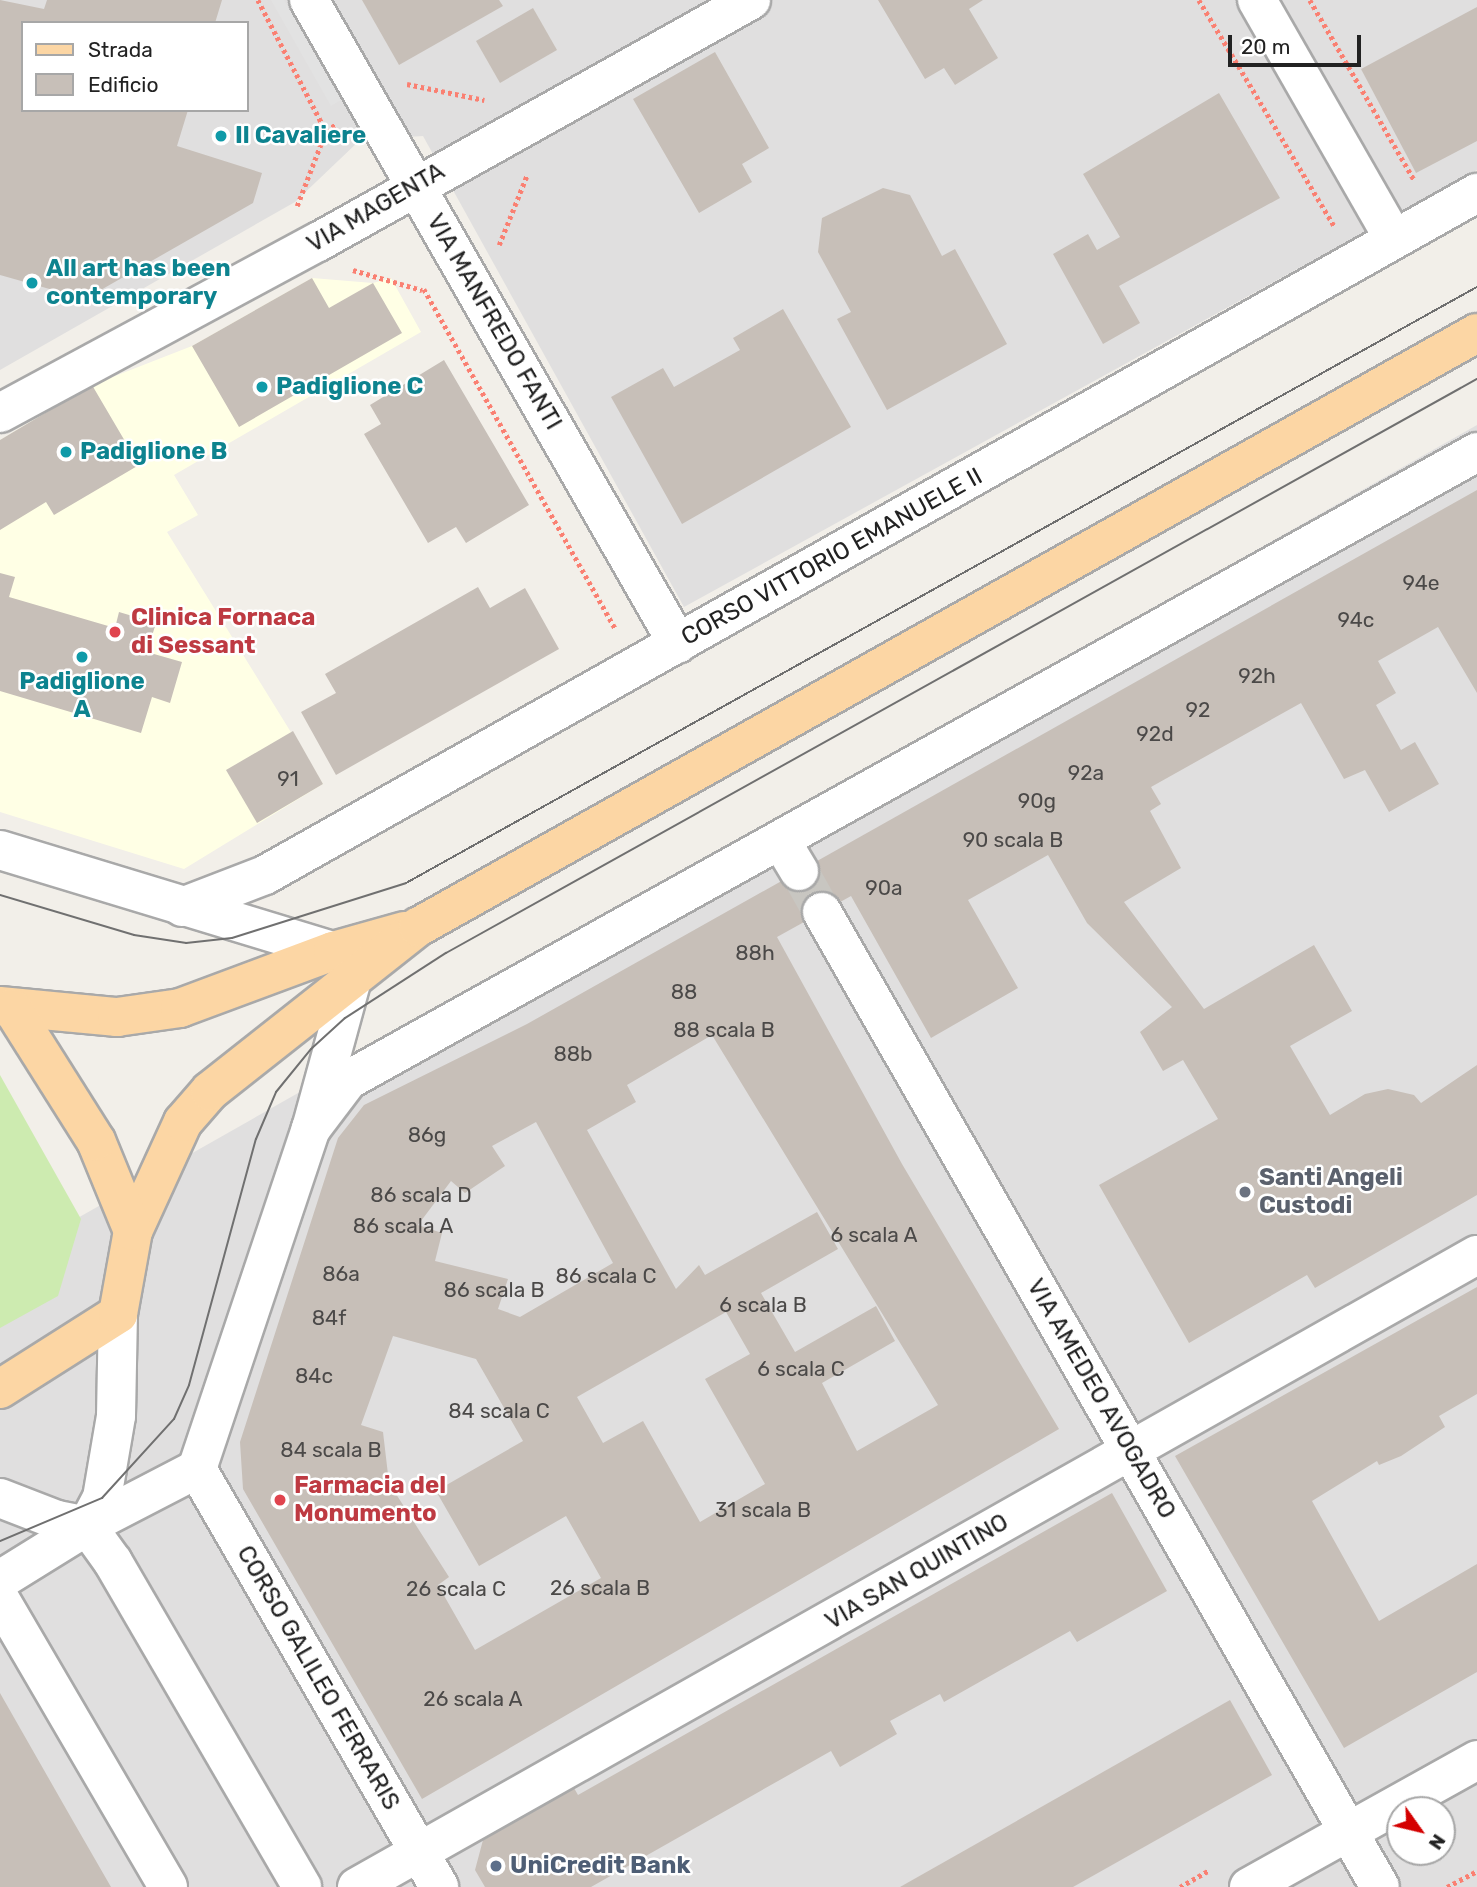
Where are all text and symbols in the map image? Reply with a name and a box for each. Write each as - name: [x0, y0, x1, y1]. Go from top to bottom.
- legend: [21, 21, 248, 112]
- scale bar: [1232, 21, 1365, 65]
- text: 20 m: [1241, 34, 1290, 59]
- text: Strada: [88, 37, 153, 62]
- text: Edificio: [88, 72, 158, 97]
- place label: Il Cavaliere: [235, 122, 366, 150]
- marker: Il Cavaliere: [213, 128, 229, 144]
- street label: VIA MAGENTA: [302, 157, 450, 259]
- street label: VIA MANFREDO FANTI: [420, 209, 568, 435]
- place label: All art has been contemporary: [46, 255, 231, 311]
- marker: All art has been contemporary: [24, 275, 40, 291]
- place label: Padiglione C: [276, 373, 423, 401]
- marker: Padiglione C: [254, 379, 270, 395]
- place label: Padiglione B: [80, 438, 227, 466]
- marker: Padiglione B: [58, 444, 74, 460]
- street label: CORSO VITTORIO EMANUELE II: [676, 462, 988, 652]
- house number: 94e: [1403, 570, 1439, 596]
- place label: Clinica Fornaca di Sessant: [131, 604, 315, 660]
- house number: 94c: [1338, 607, 1374, 633]
- marker: Clinica Fornaca di Sessant: [105, 622, 125, 642]
- marker: Padiglione A: [74, 649, 90, 665]
- house number: 92h: [1238, 663, 1276, 689]
- place label: Padiglione A: [19, 668, 145, 724]
- house number: 92: [1186, 697, 1210, 723]
- house number: 92d: [1136, 721, 1174, 747]
- house number: 92a: [1068, 760, 1104, 786]
- house number: 91: [277, 766, 299, 792]
- house number: 90g: [1018, 788, 1056, 814]
- house number: 90 scala B: [963, 827, 1063, 853]
- house number: 90a: [865, 875, 903, 901]
- house number: 88h: [735, 940, 775, 966]
- house number: 88: [671, 979, 697, 1005]
- house number: 88 scala B: [673, 1017, 775, 1043]
- house number: 88b: [553, 1041, 593, 1067]
- house number: 86g: [408, 1122, 446, 1148]
- place label: Santi Angeli Custodi: [1259, 1164, 1403, 1220]
- house number: 86 scala D: [370, 1182, 472, 1208]
- marker: Santi Angeli Custodi: [1237, 1184, 1253, 1200]
- house number: 86 scala A: [353, 1213, 453, 1239]
- house number: 6 scala A: [830, 1222, 918, 1248]
- house number: 86a: [322, 1261, 360, 1287]
- house number: 86 scala C: [556, 1263, 656, 1289]
- street label: VIA AMEDEO AVOGADRO: [1020, 1273, 1182, 1525]
- house number: 86 scala B: [444, 1277, 544, 1303]
- house number: 6 scala B: [719, 1292, 807, 1318]
- house number: 84f: [312, 1305, 346, 1331]
- house number: 6 scala C: [757, 1356, 845, 1382]
- house number: 84c: [295, 1363, 333, 1389]
- house number: 84 scala C: [448, 1398, 550, 1424]
- house number: 84 scala B: [280, 1437, 382, 1463]
- place label: Farmacia del Monumento: [294, 1472, 446, 1528]
- marker: Farmacia del Monumento: [272, 1492, 288, 1508]
- house number: 31 scala B: [715, 1497, 811, 1523]
- street label: VIA SAN QUINTINO: [820, 1508, 1014, 1636]
- street label: CORSO GALILEO FERRARIS: [230, 1541, 406, 1815]
- house number: 26 scala B: [550, 1575, 650, 1601]
- house number: 26 scala C: [406, 1576, 506, 1602]
- house number: 26 scala A: [423, 1686, 523, 1712]
- north arrow: [1386, 1796, 1456, 1866]
- text: N: [1424, 1830, 1451, 1854]
- place label: UniCredit Bank: [510, 1852, 690, 1880]
- marker: UniCredit Bank: [488, 1858, 504, 1874]

